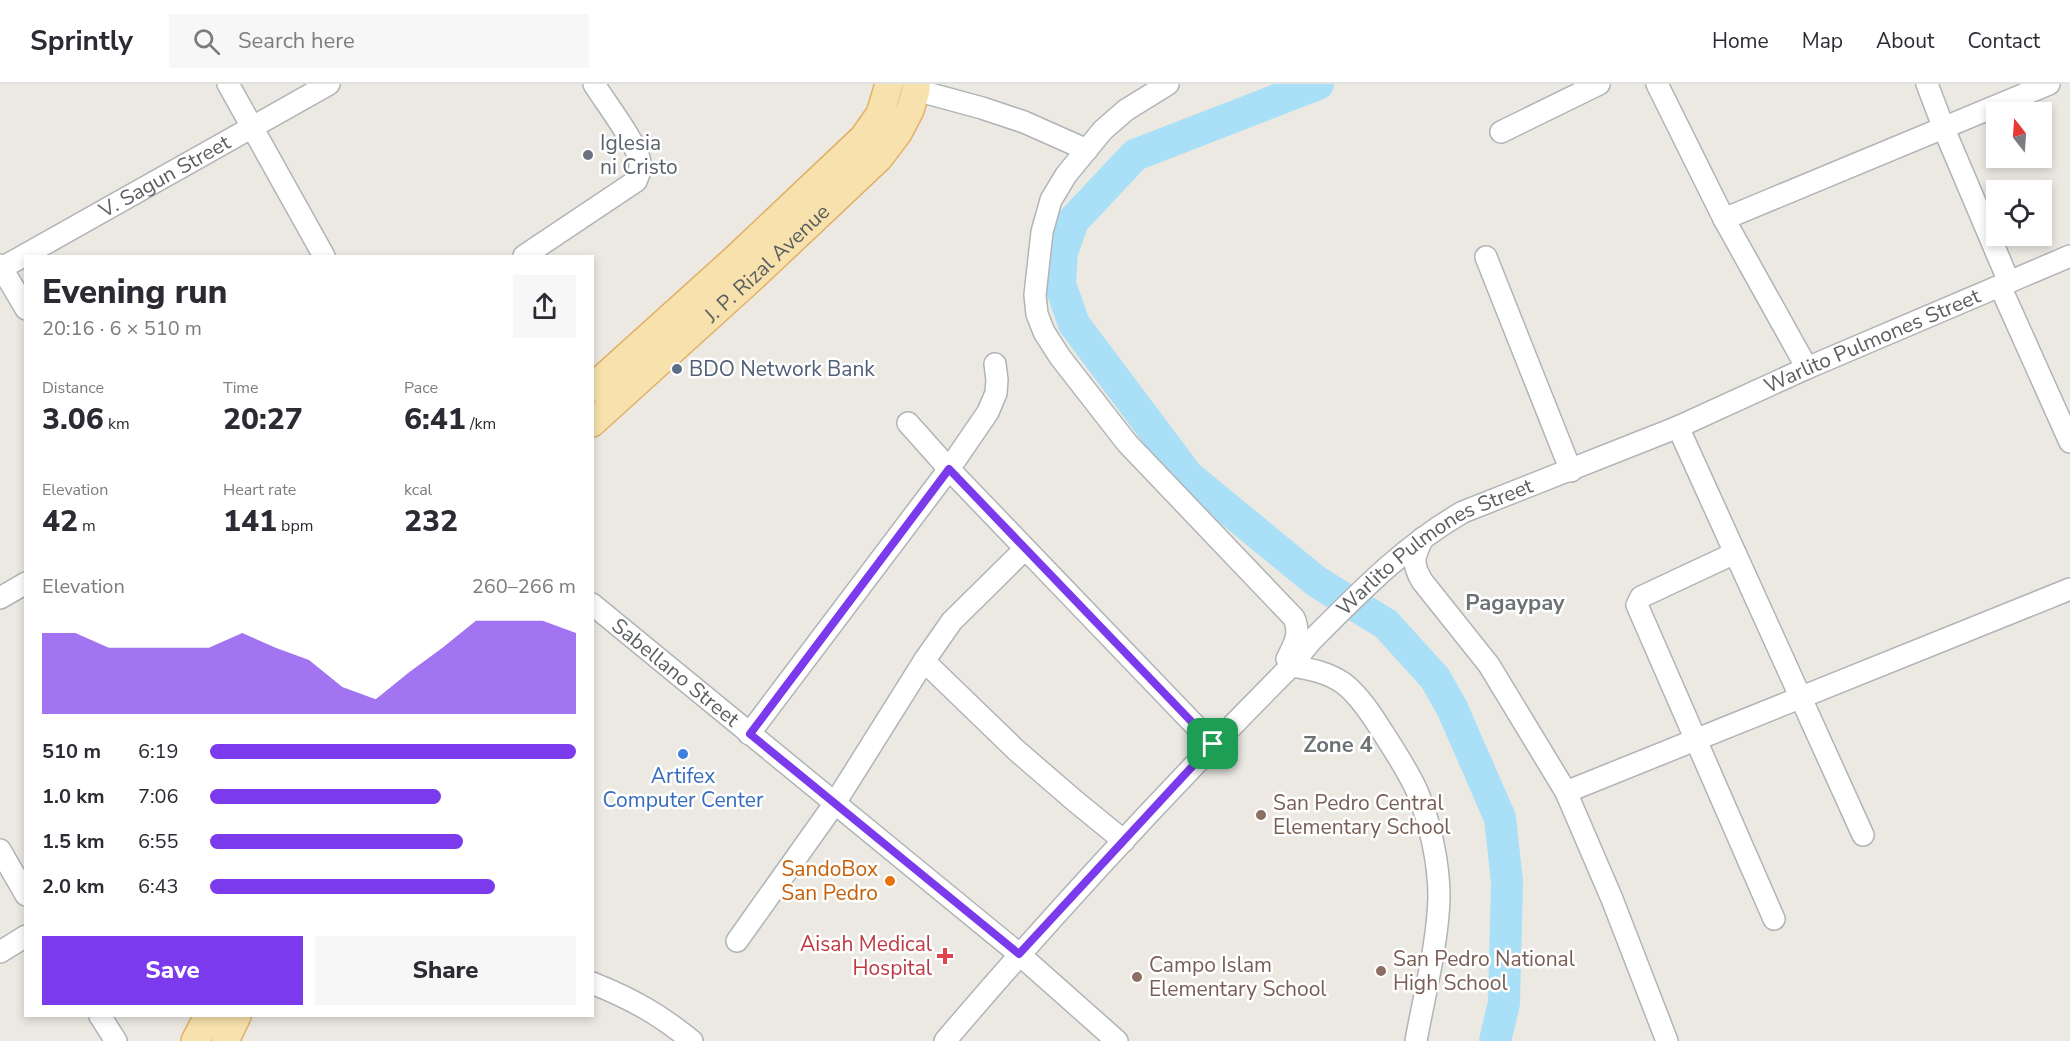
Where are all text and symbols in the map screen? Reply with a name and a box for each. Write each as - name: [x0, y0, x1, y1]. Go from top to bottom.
- search box: [169, 14, 589, 68]
- text: Sprintly: [30, 22, 133, 60]
- icon: search: [190, 25, 223, 58]
- text: Search here: [238, 26, 355, 56]
- text: Home: [1712, 27, 1769, 55]
- text: Map: [1802, 27, 1843, 55]
- text: About: [1876, 27, 1934, 55]
- text: Contact: [1967, 27, 2040, 55]
- north arrow: [1986, 102, 2052, 168]
- map controls: [1986, 102, 2052, 246]
- street label: V. Sagun Street: [93, 128, 236, 225]
- place label: Iglesia ni Cristo: [600, 129, 678, 181]
- marker: Iglesia ni Cristo: [581, 148, 595, 162]
- button: locate: [1986, 180, 2052, 246]
- street label: J. P. Rizal Avenue: [697, 198, 836, 329]
- text: Evening run: [42, 270, 227, 315]
- button: share: [513, 275, 576, 338]
- street label: Warlito Pulmones Street: [1760, 282, 1985, 400]
- text: 20:16 · 6 × 510 m: [42, 315, 202, 342]
- place label: BDO Network Bank: [689, 355, 875, 383]
- marker: BDO Network Bank: [670, 362, 684, 376]
- text: Distance: [42, 377, 104, 399]
- text: Time: [223, 377, 259, 399]
- text: Pace: [404, 377, 438, 399]
- text: 3.06: [42, 399, 104, 440]
- text: 20:27: [223, 399, 303, 440]
- text: 6:41: [404, 399, 466, 440]
- text: km: [104, 413, 130, 435]
- text: /km: [466, 413, 496, 435]
- street label: Warlito Pulmones Street: [1330, 472, 1538, 622]
- text: Elevation: [42, 479, 108, 501]
- text: Heart rate: [223, 479, 296, 501]
- text: kcal: [404, 479, 432, 501]
- text: 42: [42, 501, 78, 542]
- text: 141: [223, 501, 277, 542]
- text: 232: [404, 501, 458, 542]
- text: m: [78, 515, 96, 537]
- text: bpm: [277, 515, 313, 537]
- text: Elevation: [42, 573, 125, 600]
- text: 260–266 m: [472, 573, 576, 600]
- district label: Pagaypay: [1465, 588, 1565, 618]
- street label: Sabellano Street: [606, 612, 746, 734]
- pin: [1187, 718, 1238, 769]
- icon: arrive: [1196, 727, 1229, 760]
- district label: Zone 4: [1303, 730, 1373, 760]
- text: 510 m: [42, 738, 101, 765]
- text: 6:19: [138, 738, 179, 765]
- marker: Artifex Computer Center: [676, 747, 690, 761]
- place label: Artifex Computer Center: [603, 762, 764, 814]
- text: 1.0 km: [42, 783, 105, 810]
- text: 7:06: [138, 783, 179, 810]
- place label: San Pedro Central Elementary School: [1273, 789, 1451, 841]
- marker: San Pedro Central Elementary School: [1254, 808, 1268, 822]
- text: 1.5 km: [42, 828, 105, 855]
- text: 6:55: [138, 828, 179, 855]
- place label: SandoBox San Pedro: [781, 855, 878, 907]
- text: 2.0 km: [42, 873, 105, 900]
- text: 6:43: [138, 873, 179, 900]
- marker: SandoBox San Pedro: [883, 874, 897, 888]
- place label: Aisah Medical Hospital: [800, 930, 933, 982]
- button: Save: [42, 936, 303, 1005]
- button: Share: [315, 936, 576, 1005]
- place label: San Pedro National High School: [1393, 945, 1576, 997]
- marker: Aisah Medical Hospital: [936, 947, 954, 965]
- place label: Campo Islam Elementary School: [1149, 951, 1327, 1003]
- marker: San Pedro National High School: [1374, 964, 1388, 978]
- marker: Campo Islam Elementary School: [1130, 970, 1144, 984]

